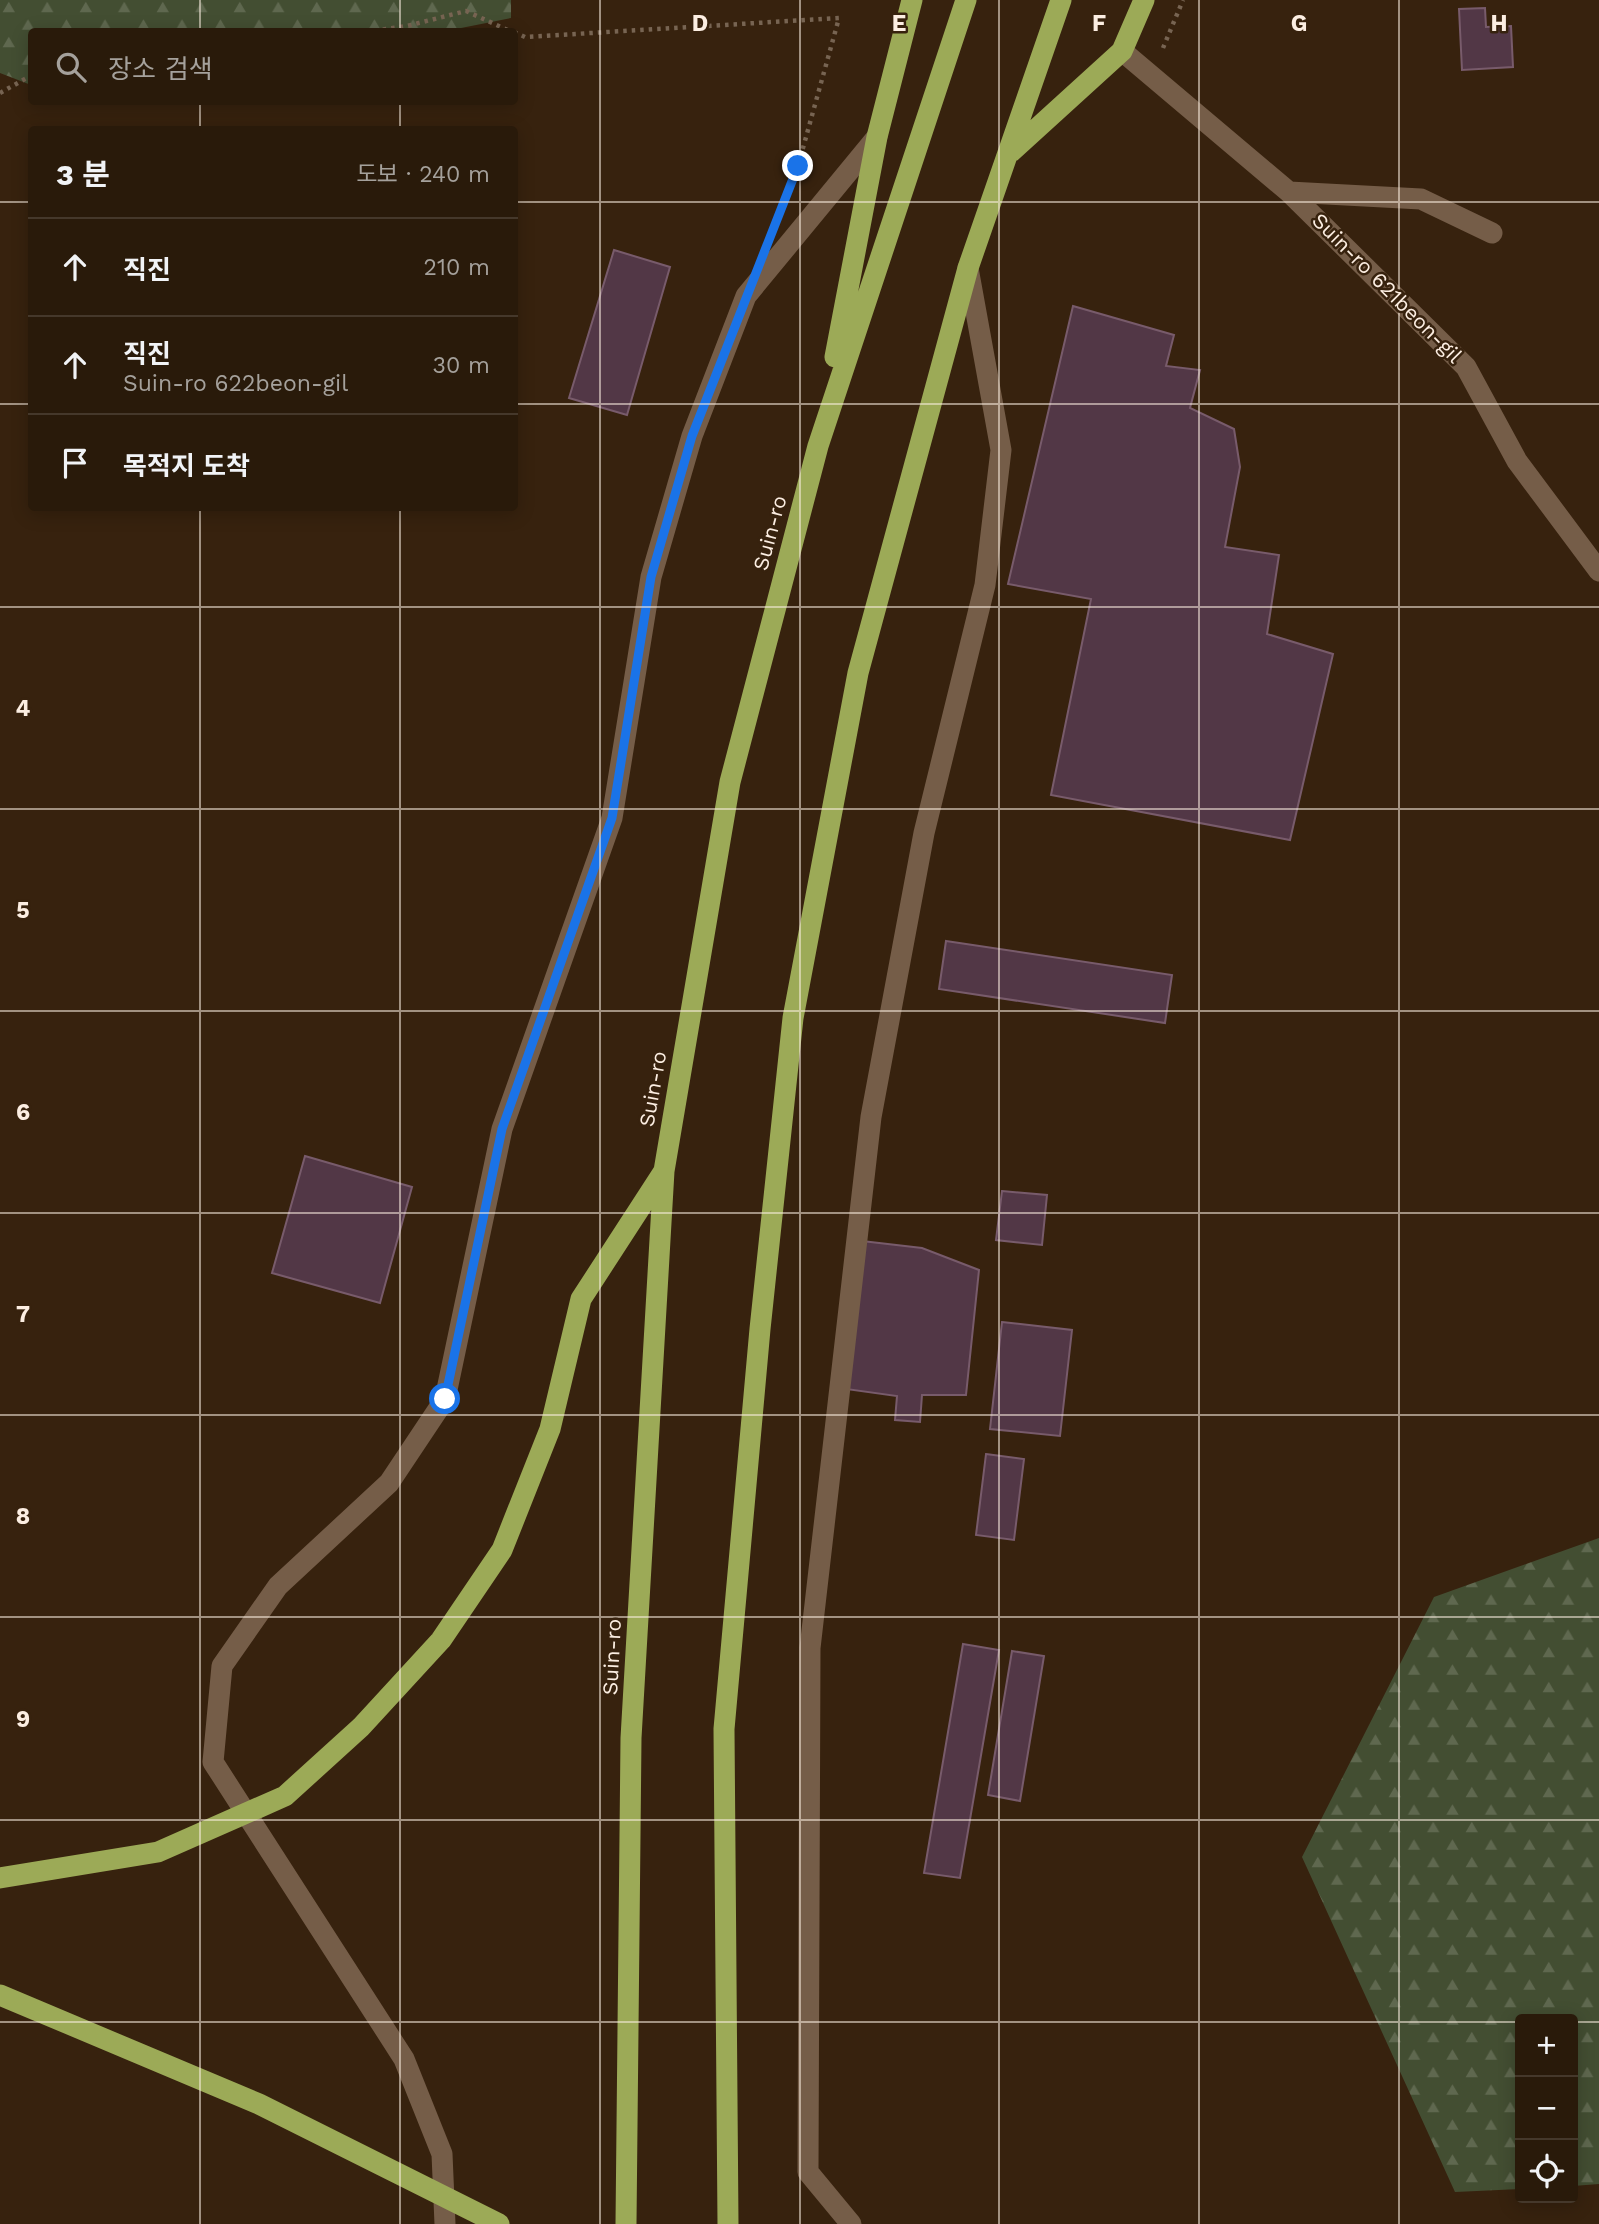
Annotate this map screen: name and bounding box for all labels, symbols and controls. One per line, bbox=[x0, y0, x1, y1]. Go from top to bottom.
text: D bbox=[692, 10, 708, 37]
text: E bbox=[892, 10, 906, 37]
text: F bbox=[1092, 10, 1106, 37]
text: G bbox=[1291, 10, 1307, 37]
text: H bbox=[1490, 10, 1508, 37]
search box bbox=[28, 28, 518, 105]
icon: search bbox=[52, 48, 90, 86]
text: 장소 검색 bbox=[108, 54, 213, 84]
route end bbox=[782, 150, 813, 181]
text: 3 분 bbox=[56, 157, 110, 192]
text: 도보 · 240 m bbox=[356, 161, 490, 188]
street label: Suin-ro 621beon-gil bbox=[1307, 208, 1468, 368]
icon: ahead bbox=[56, 248, 94, 286]
text: 210 m bbox=[424, 254, 490, 281]
text: 직진 bbox=[123, 255, 171, 285]
text: 직진 bbox=[123, 339, 171, 369]
icon: ahead bbox=[56, 346, 94, 384]
text: 30 m bbox=[433, 352, 490, 379]
text: Suin-ro 622beon-gil bbox=[123, 370, 348, 397]
icon: arrive bbox=[56, 444, 94, 482]
text: 목적지 도착 bbox=[123, 451, 250, 481]
street label: Suin-ro bbox=[748, 493, 791, 573]
text: 4 bbox=[16, 695, 31, 722]
text: 5 bbox=[16, 897, 30, 924]
street label: Suin-ro bbox=[634, 1049, 671, 1129]
text: 6 bbox=[16, 1099, 30, 1126]
text: 7 bbox=[16, 1301, 30, 1328]
route start bbox=[429, 1383, 460, 1414]
text: 8 bbox=[16, 1503, 30, 1530]
street label: Suin-ro bbox=[597, 1618, 626, 1696]
text: 9 bbox=[16, 1706, 30, 1733]
map controls bbox=[1515, 2014, 1578, 2203]
button: + bbox=[1515, 2014, 1578, 2077]
button: − bbox=[1515, 2077, 1578, 2140]
button: locate bbox=[1515, 2140, 1578, 2203]

